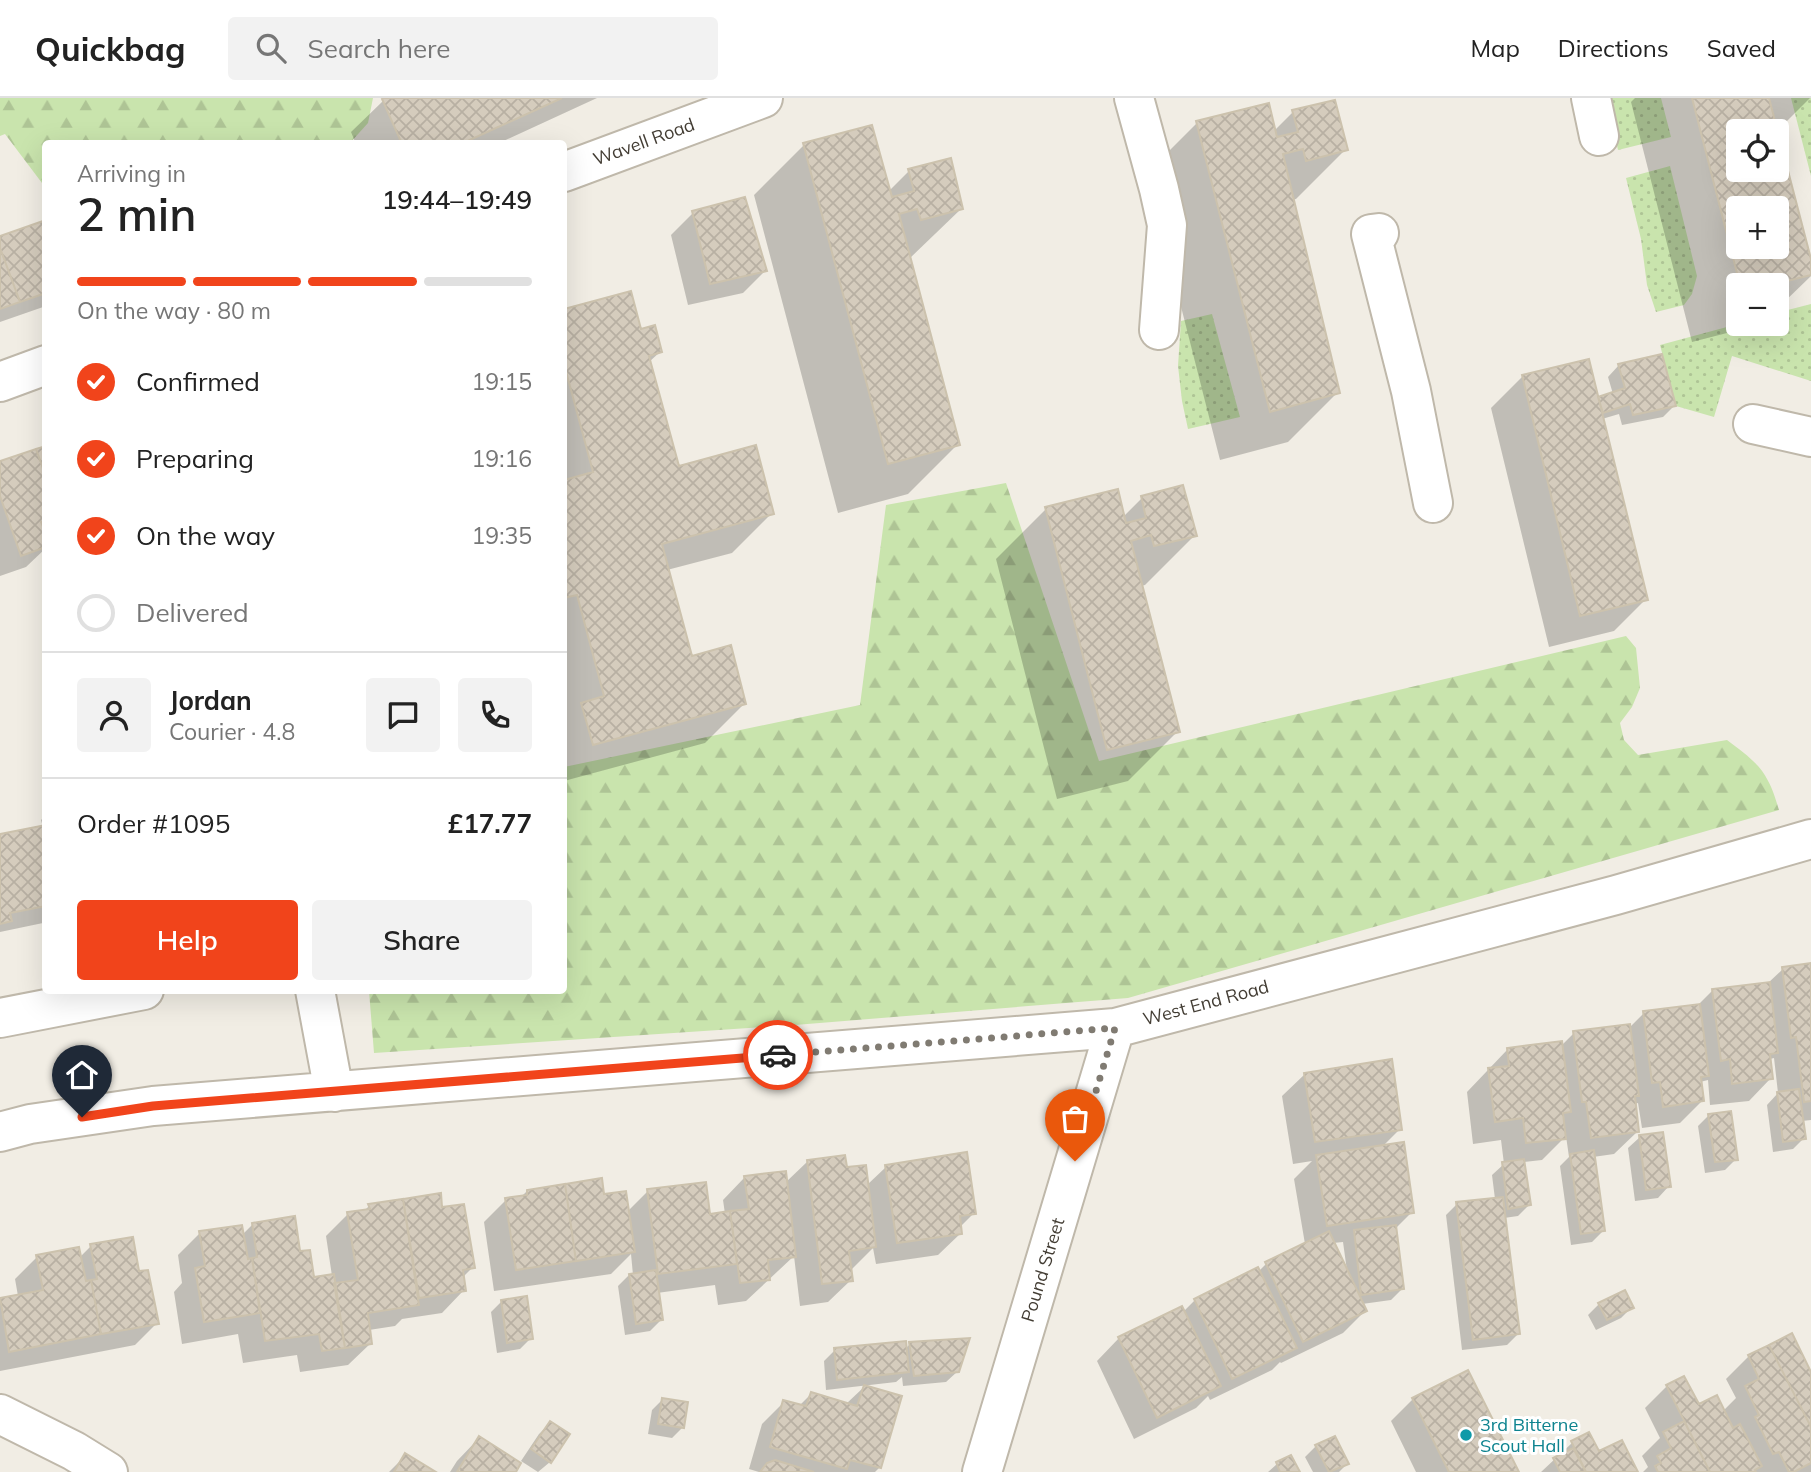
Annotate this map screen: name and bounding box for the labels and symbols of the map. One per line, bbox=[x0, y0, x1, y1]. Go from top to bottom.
street label: Wavell Road bbox=[590, 113, 698, 171]
street label: West End Road bbox=[1140, 975, 1271, 1030]
courier bbox=[743, 1020, 813, 1090]
pin bbox=[52, 1045, 112, 1117]
pin bbox=[1045, 1089, 1105, 1161]
street label: Pound Street bbox=[1016, 1215, 1069, 1325]
place label: 3rd Bitterne Scout Hall bbox=[1480, 1413, 1578, 1457]
marker: 3rd Bitterne Scout Hall bbox=[1458, 1427, 1474, 1443]

